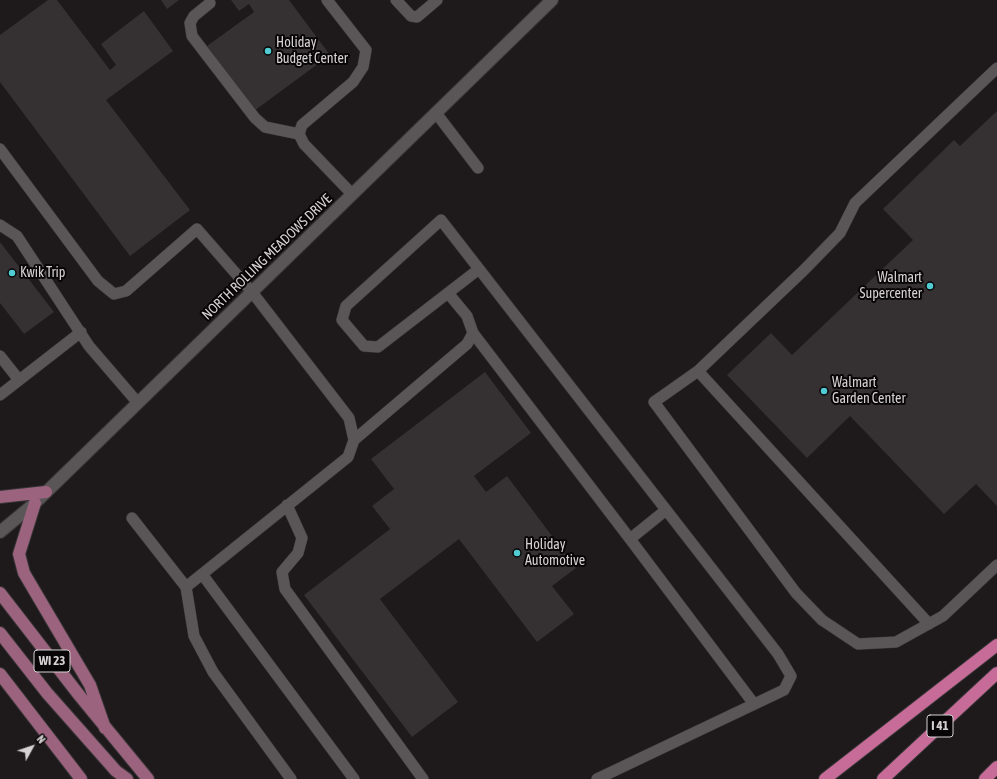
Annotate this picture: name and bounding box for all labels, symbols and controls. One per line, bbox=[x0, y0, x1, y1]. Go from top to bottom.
place label: Holiday Budget Center bbox=[276, 35, 348, 68]
marker: Holiday Budget Center bbox=[263, 46, 273, 56]
street label: NORTH ROLLING MEADOWS DRIVE bbox=[199, 191, 335, 323]
place label: Kwik Trip bbox=[20, 265, 65, 281]
marker: Kwik Trip bbox=[7, 268, 17, 278]
place label: Walmart Supercenter bbox=[860, 270, 922, 302]
marker: Walmart Supercenter bbox=[925, 281, 935, 291]
place label: Walmart Garden Center bbox=[832, 375, 906, 408]
marker: Walmart Garden Center bbox=[819, 386, 829, 396]
place label: Holiday Automotive bbox=[525, 537, 585, 570]
marker: Holiday Automotive bbox=[512, 548, 522, 558]
road number: WI 23 bbox=[34, 650, 70, 672]
road number: I 41 bbox=[927, 715, 953, 737]
north arrow bbox=[12, 727, 52, 767]
text: N bbox=[35, 733, 48, 746]

